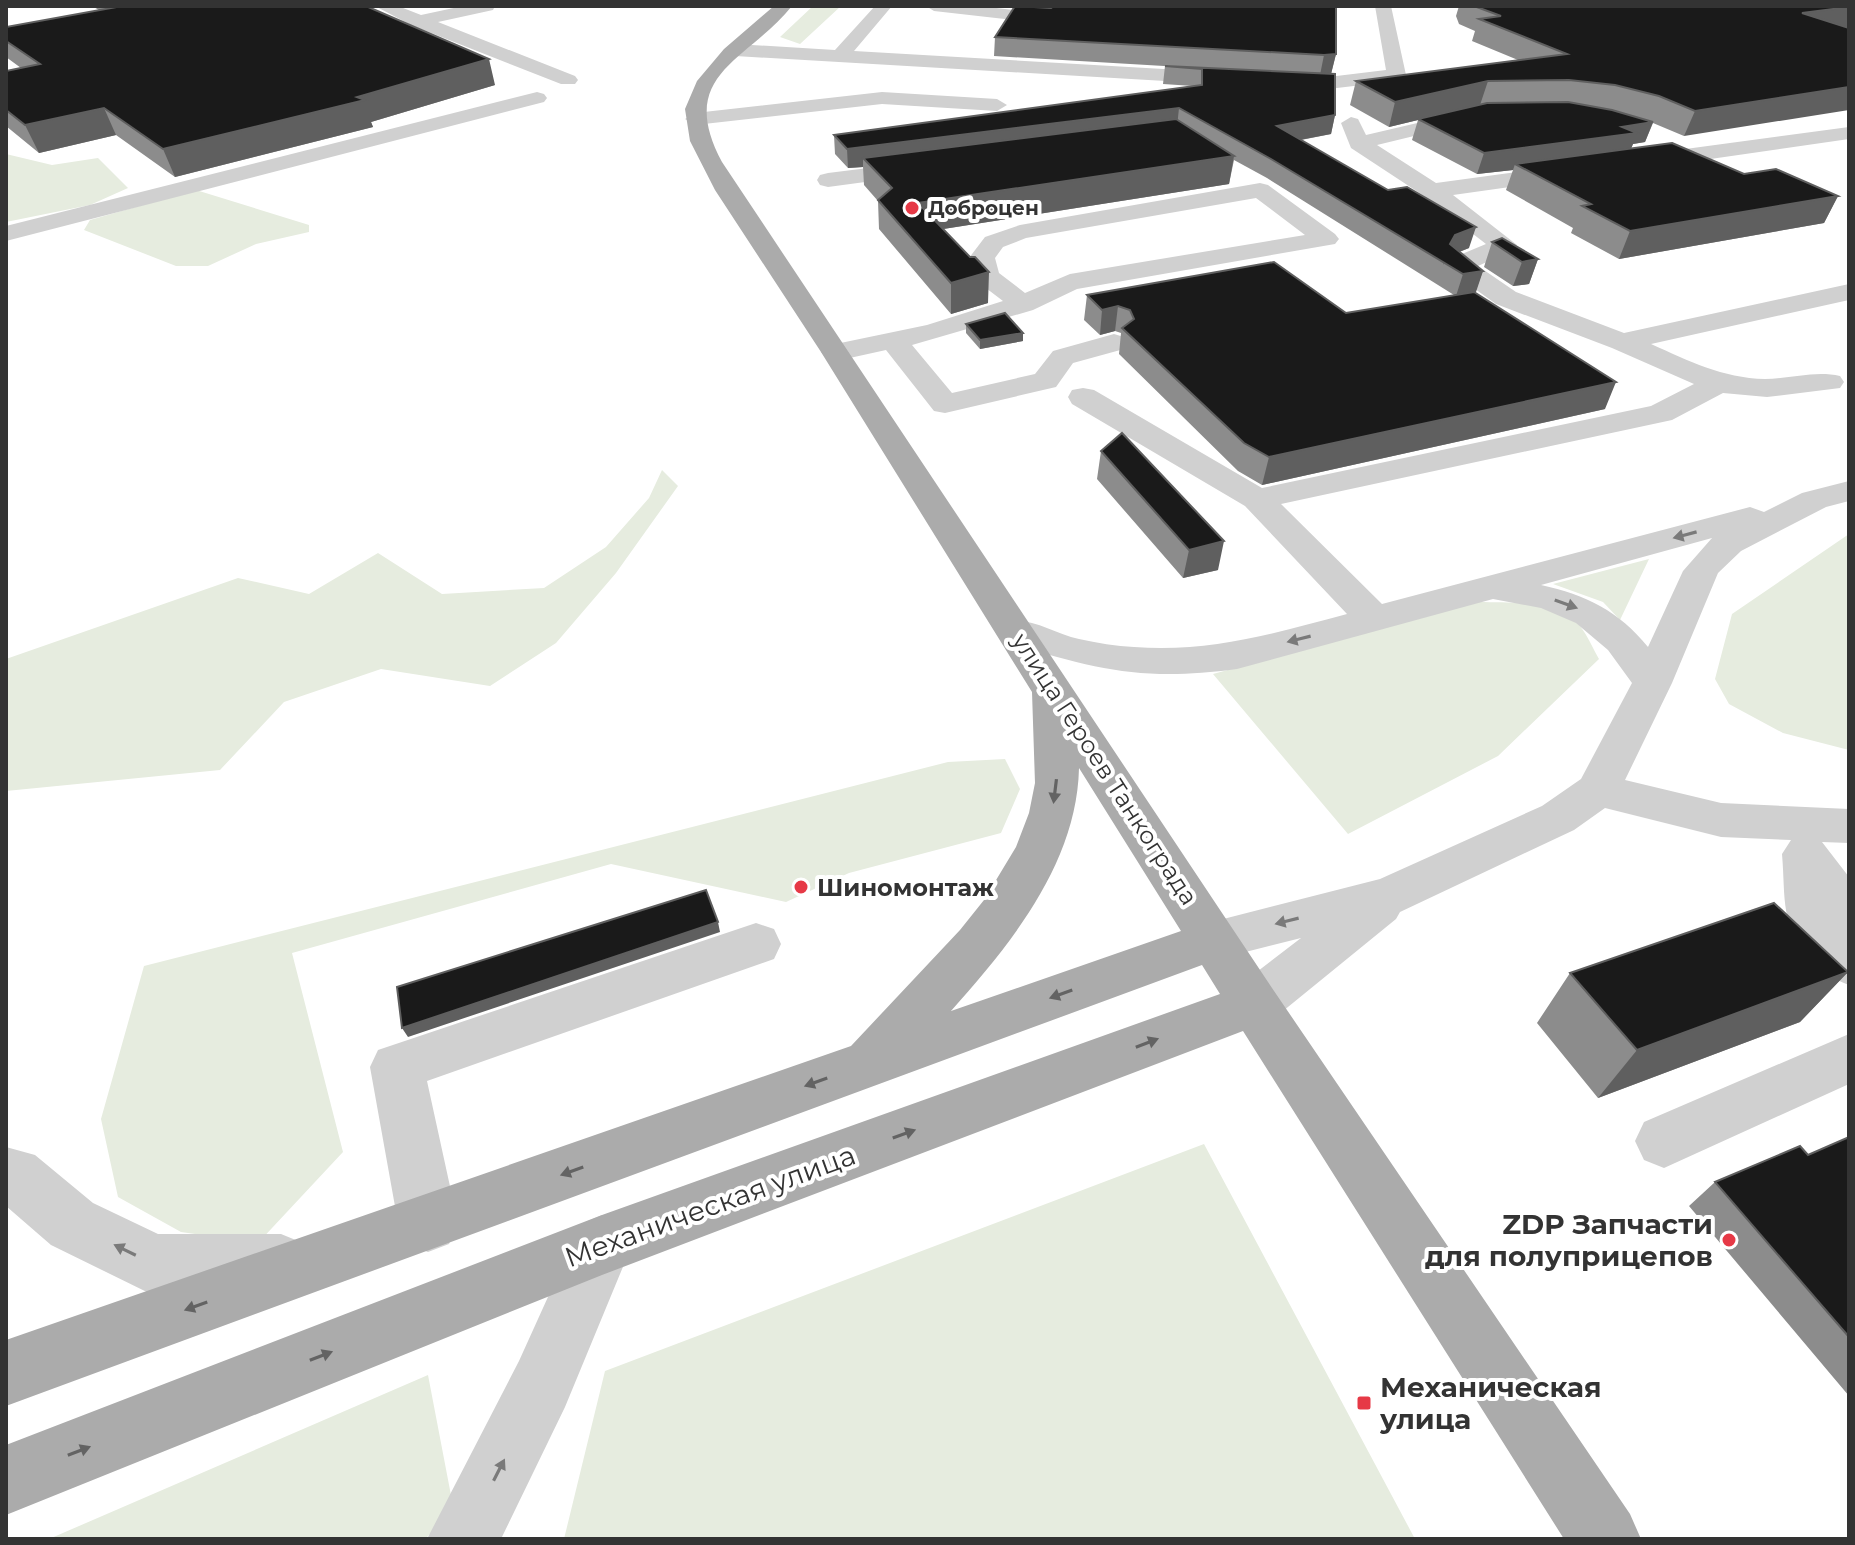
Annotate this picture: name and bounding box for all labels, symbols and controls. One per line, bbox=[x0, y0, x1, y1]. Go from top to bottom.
place label: Доброцен bbox=[928, 196, 1039, 220]
marker: Доброцен bbox=[903, 199, 921, 217]
one-way arrow bbox=[1673, 529, 1698, 541]
one-way arrow bbox=[1554, 599, 1578, 611]
street label: улица Героев Танкограда bbox=[1006, 627, 1204, 910]
one-way arrow bbox=[1287, 634, 1312, 646]
one-way arrow bbox=[1048, 779, 1061, 804]
place label: Шиномонтаж bbox=[817, 873, 994, 902]
marker: Шиномонтаж bbox=[792, 878, 810, 896]
one-way arrow bbox=[1275, 916, 1300, 928]
one-way arrow bbox=[1049, 989, 1073, 1001]
one-way arrow bbox=[1136, 1036, 1160, 1049]
one-way arrow bbox=[804, 1076, 828, 1089]
one-way arrow bbox=[892, 1127, 916, 1140]
street label: Механическая улица bbox=[560, 1138, 860, 1274]
one-way arrow bbox=[560, 1165, 584, 1177]
place label: ZDP Запчасти для полуприцепов bbox=[1425, 1207, 1713, 1273]
marker: ZDP Запчасти для полуприцепов bbox=[1720, 1231, 1738, 1249]
one-way arrow bbox=[113, 1243, 137, 1257]
one-way arrow bbox=[183, 1300, 207, 1313]
one-way arrow bbox=[309, 1349, 333, 1362]
place label: Механическая улица bbox=[1379, 1370, 1602, 1436]
marker: Механическая улица bbox=[1355, 1394, 1373, 1412]
one-way arrow bbox=[67, 1444, 91, 1457]
one-way arrow bbox=[492, 1459, 506, 1481]

